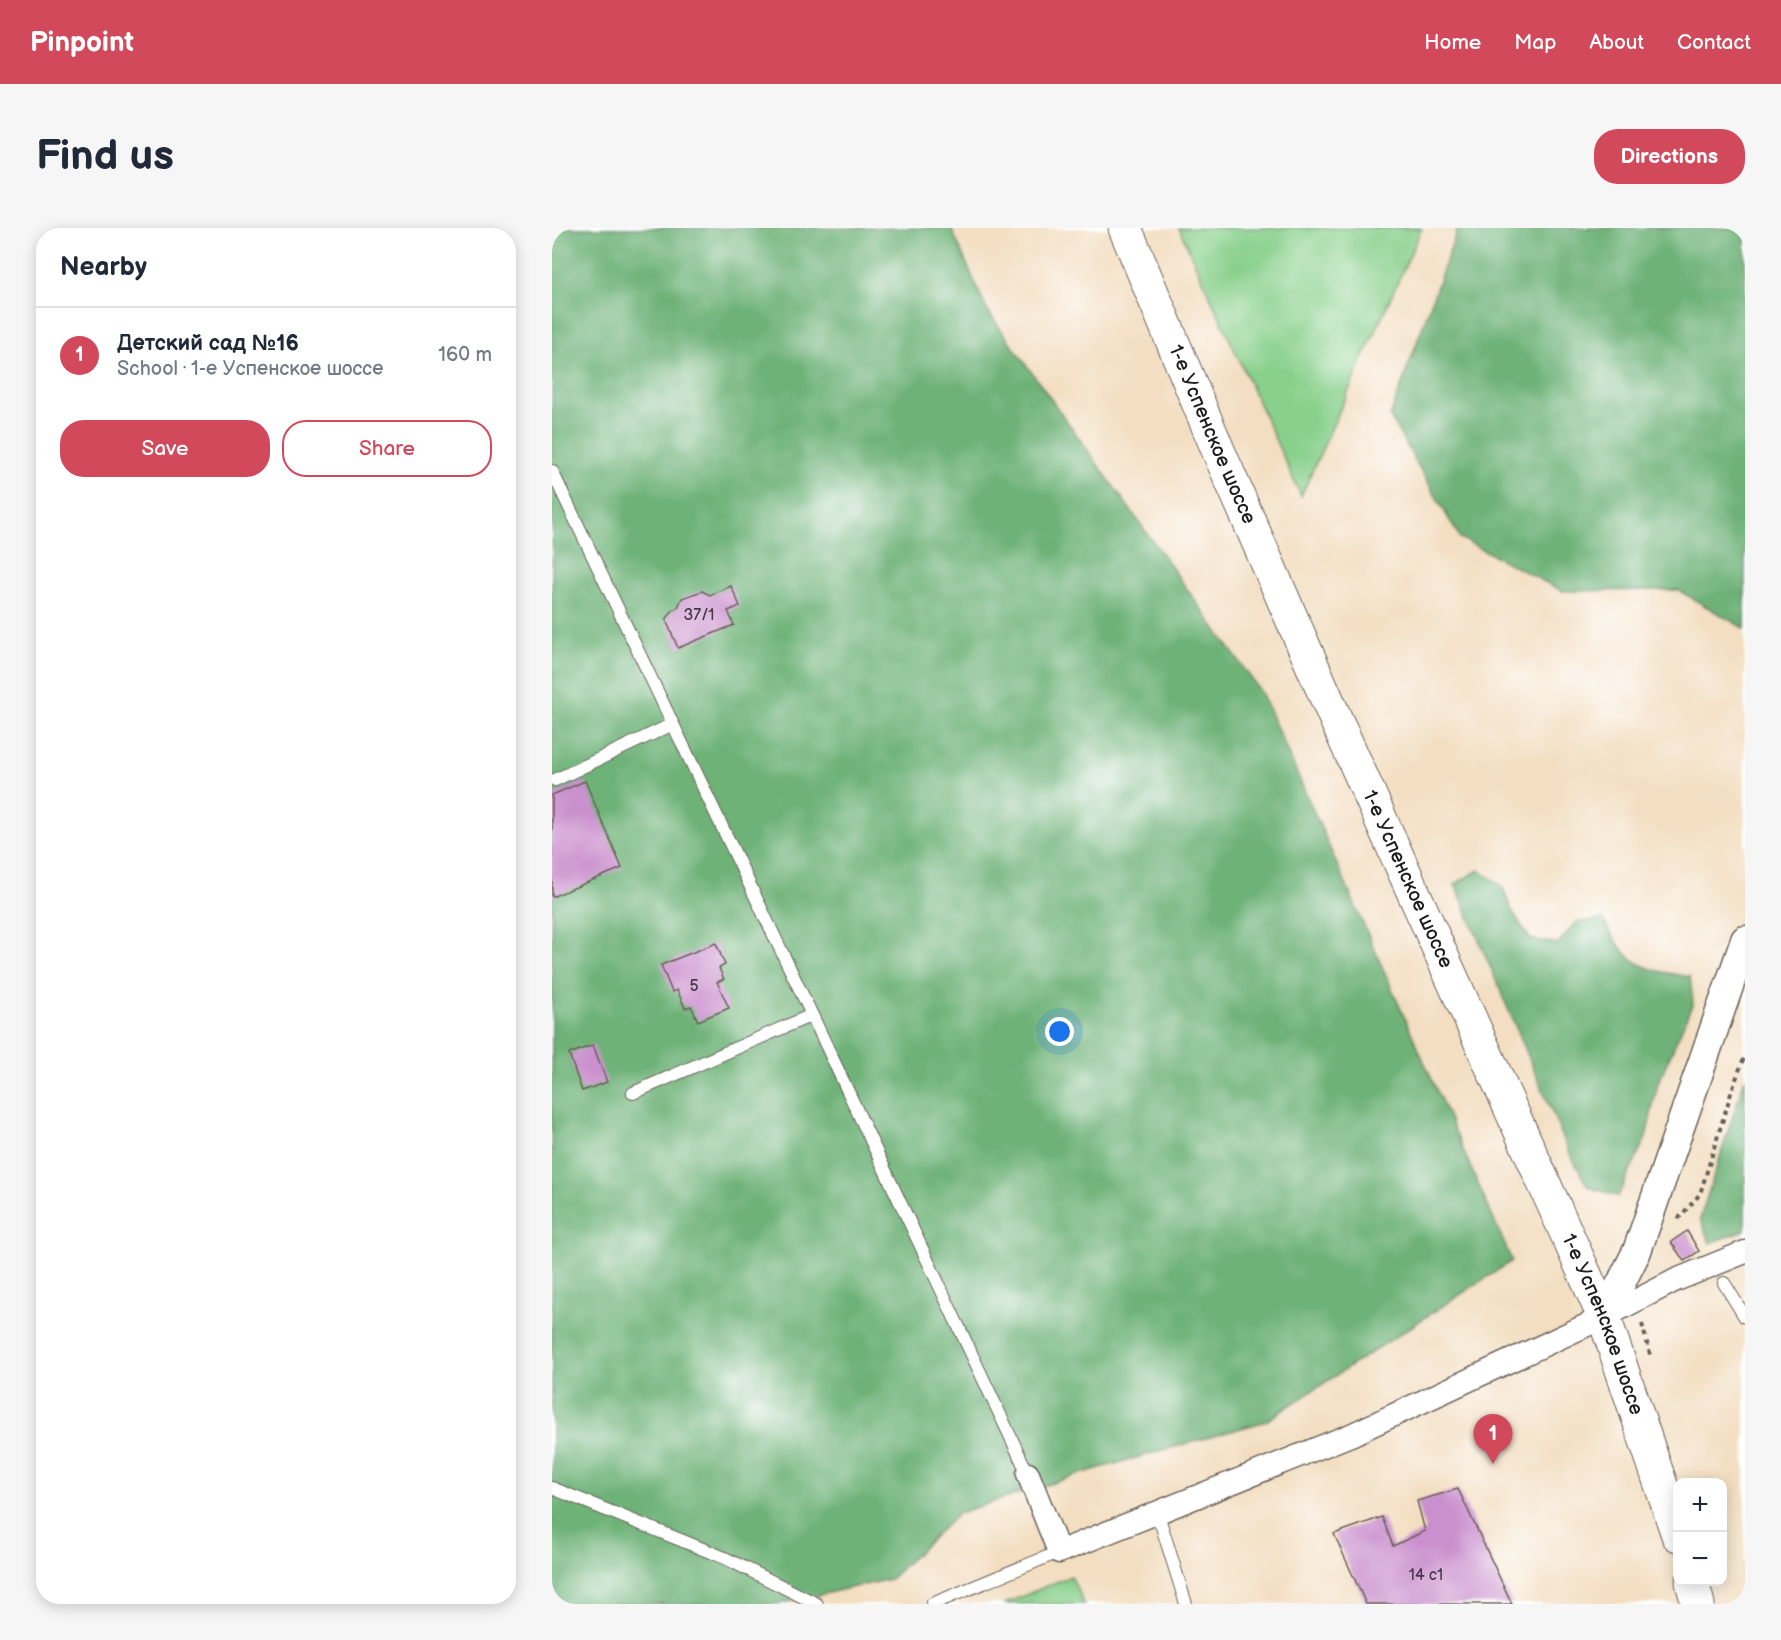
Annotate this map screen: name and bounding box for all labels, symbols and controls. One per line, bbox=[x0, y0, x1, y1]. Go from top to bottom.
text: Pinpoint bbox=[30, 26, 134, 59]
text: Home bbox=[1424, 30, 1481, 55]
text: Map bbox=[1514, 30, 1556, 55]
text: About bbox=[1589, 30, 1644, 55]
text: Contact bbox=[1677, 30, 1751, 55]
button: Directions bbox=[1594, 129, 1745, 184]
text: Find us bbox=[36, 131, 174, 182]
text: Nearby bbox=[60, 252, 147, 283]
text: Детский сад №16 bbox=[117, 330, 299, 357]
street label: 1-е Успенское шоссе bbox=[1163, 341, 1261, 528]
text: 1 bbox=[75, 343, 84, 367]
text: 160 m bbox=[438, 343, 492, 367]
text: School · 1-е Успенское шоссе bbox=[117, 357, 383, 381]
button: Save bbox=[60, 420, 270, 477]
button: Share bbox=[282, 420, 492, 477]
house number: 37/1 bbox=[683, 606, 715, 625]
street label: 1-е Успенское шоссе bbox=[1357, 787, 1458, 972]
house number: 5 bbox=[689, 977, 699, 996]
your location bbox=[1045, 1017, 1074, 1046]
street label: 1-е Успенское шоссе bbox=[1556, 1230, 1648, 1418]
pin: 1 bbox=[1474, 1414, 1512, 1464]
map controls bbox=[1673, 1478, 1727, 1586]
button: + bbox=[1673, 1478, 1727, 1532]
button: − bbox=[1673, 1532, 1727, 1586]
house number: 14 с1 bbox=[1409, 1566, 1443, 1585]

